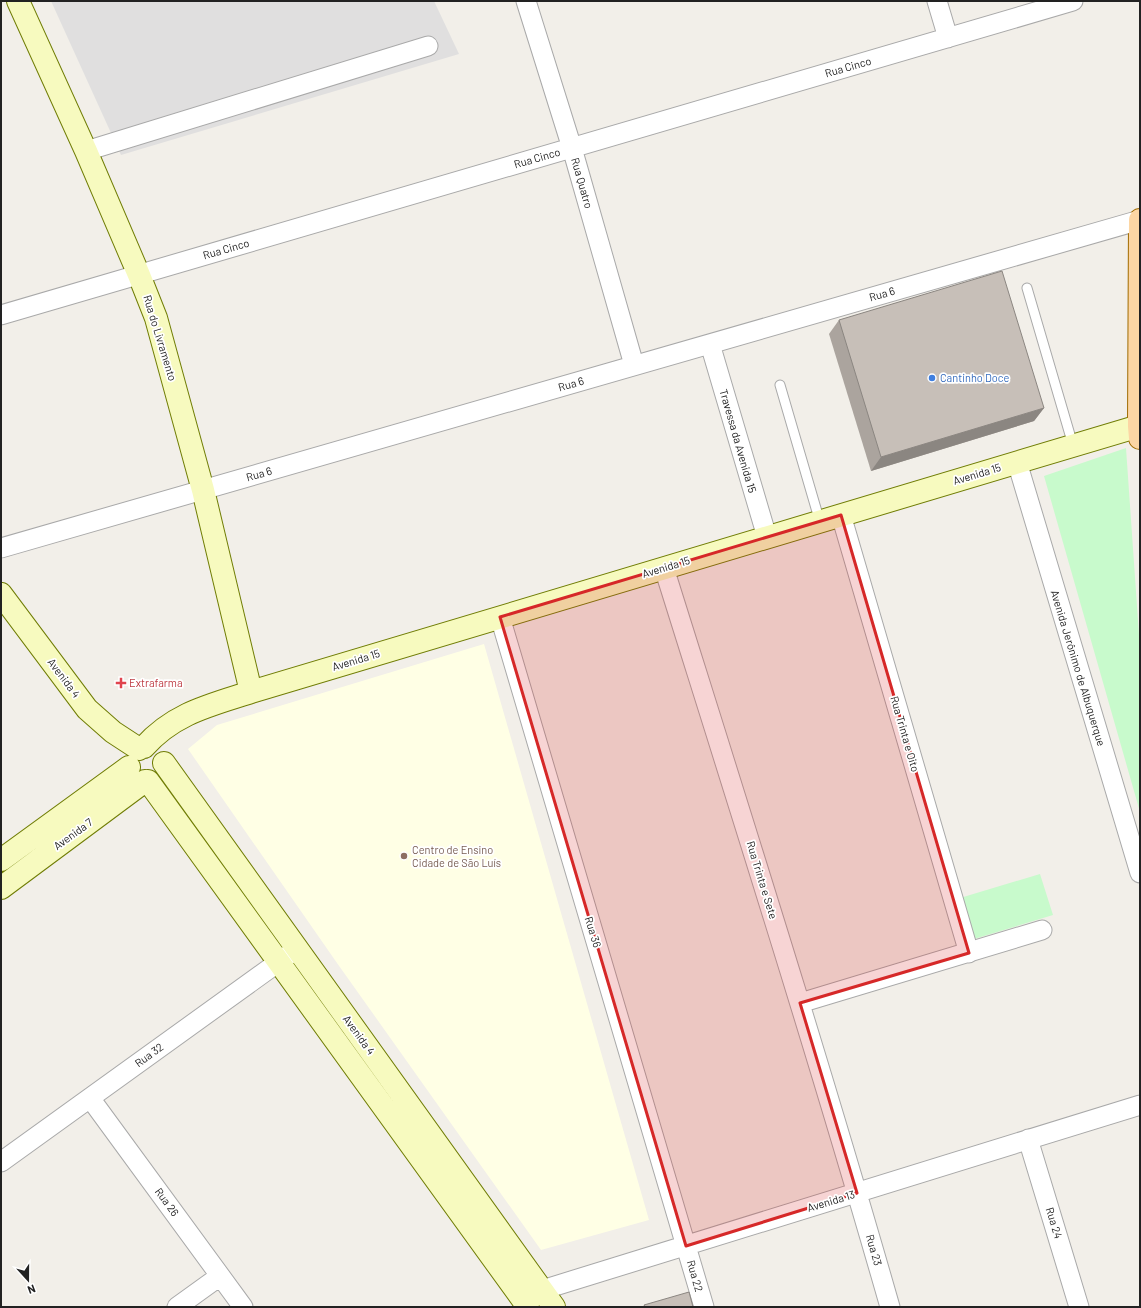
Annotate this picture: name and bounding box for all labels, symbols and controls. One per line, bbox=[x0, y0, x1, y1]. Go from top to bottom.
street label: Rua Cinco bbox=[823, 54, 872, 79]
street label: Rua Cinco bbox=[512, 145, 561, 170]
street label: Rua Quatro bbox=[569, 156, 596, 210]
street label: Rua Cinco bbox=[201, 236, 250, 261]
street label: Rua 6 bbox=[868, 284, 897, 303]
street label: Rua do Livramento bbox=[141, 293, 180, 382]
place label: Cantinho Doce bbox=[940, 371, 1009, 384]
marker: Cantinho Doce bbox=[927, 373, 937, 383]
street label: Rua 6 bbox=[557, 374, 586, 393]
street label: Travessa da Avenida 15 bbox=[717, 387, 760, 495]
street label: Avenida 15 bbox=[951, 460, 1003, 487]
street label: Rua 6 bbox=[245, 464, 274, 483]
street label: Avenida 15 bbox=[640, 553, 692, 580]
street label: Avenida Jerônimo de Albuquerque bbox=[1048, 588, 1108, 748]
street label: Avenida 15 bbox=[330, 646, 382, 673]
street label: Avenida 4 bbox=[45, 655, 83, 700]
place label: Extrafarma bbox=[129, 676, 183, 689]
marker: Extrafarma bbox=[116, 678, 126, 688]
street label: Rua Trinta e Oito bbox=[888, 694, 923, 773]
street label: Avenida 7 bbox=[51, 815, 95, 852]
street label: Rua Trinta e Sete bbox=[744, 839, 781, 920]
place label: Centro de Ensino Cidade de São Luís bbox=[412, 843, 501, 869]
marker: Centro de Ensino Cidade de São Luís bbox=[399, 851, 409, 861]
street label: Rua 36 bbox=[583, 915, 604, 949]
street label: Avenida 4 bbox=[341, 1012, 378, 1057]
street label: Rua 32 bbox=[132, 1040, 166, 1069]
street label: Rua 26 bbox=[153, 1185, 182, 1219]
street label: Avenida 13 bbox=[805, 1187, 856, 1214]
street label: Rua 24 bbox=[1044, 1205, 1065, 1240]
street label: Rua 23 bbox=[864, 1233, 885, 1267]
street label: Rua 22 bbox=[685, 1259, 706, 1293]
north arrow bbox=[8, 1260, 48, 1300]
text: N bbox=[26, 1282, 38, 1297]

